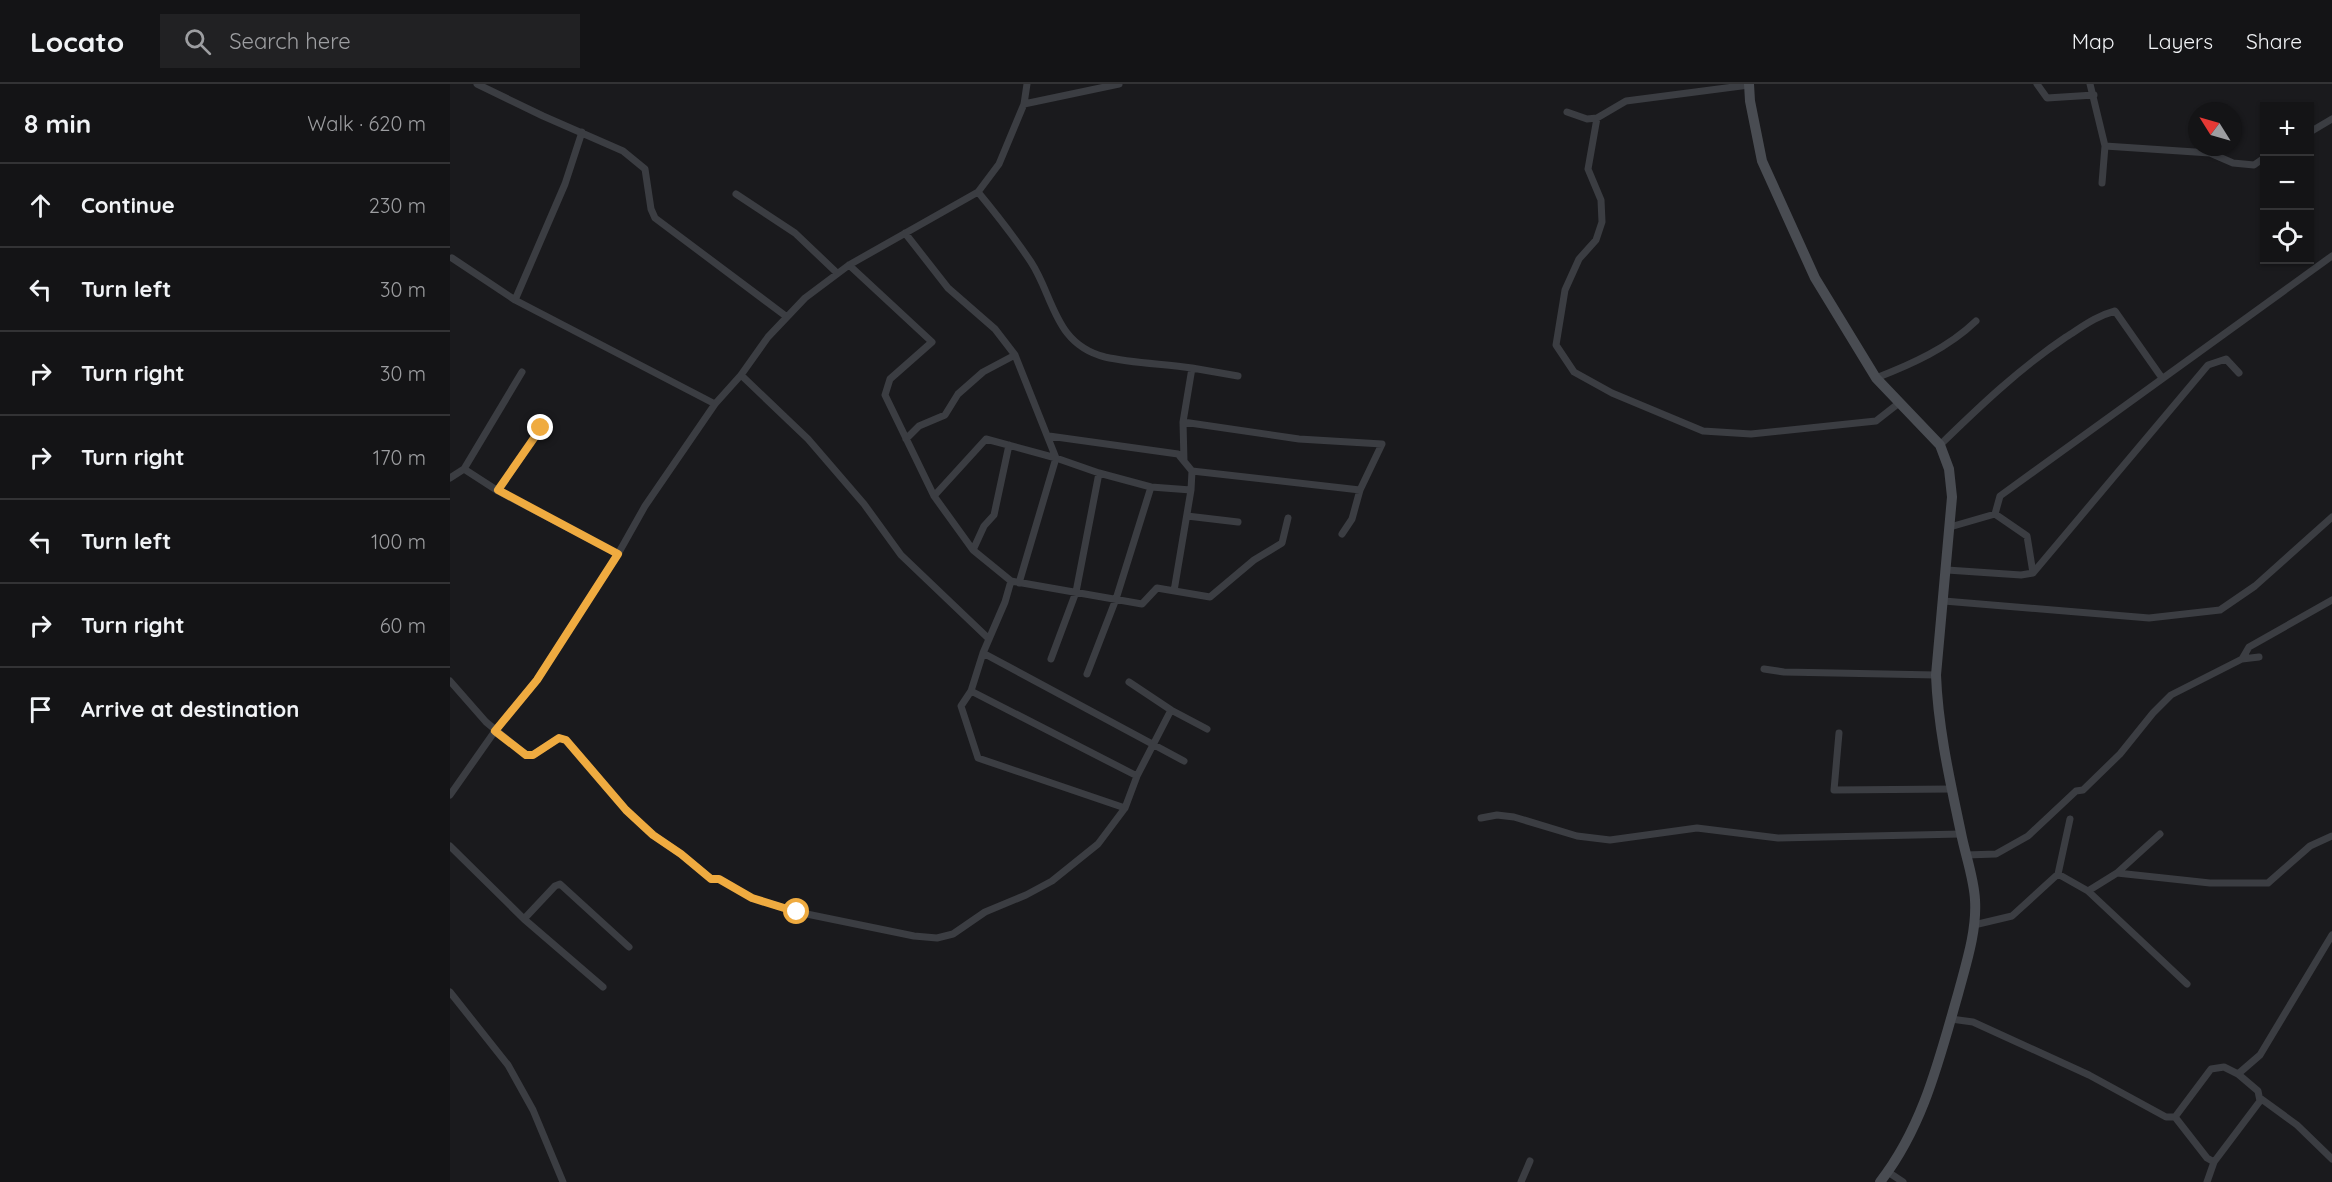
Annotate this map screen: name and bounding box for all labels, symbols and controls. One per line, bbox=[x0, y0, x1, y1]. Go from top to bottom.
search box bbox=[160, 14, 580, 68]
text: Locato bbox=[30, 24, 124, 59]
icon: search bbox=[181, 25, 214, 58]
text: Search here bbox=[229, 27, 351, 55]
text: Map bbox=[2072, 28, 2115, 54]
text: Layers bbox=[2148, 28, 2213, 54]
text: Share bbox=[2246, 28, 2302, 54]
north arrow bbox=[2188, 102, 2242, 156]
map controls bbox=[2260, 102, 2314, 264]
button: + bbox=[2260, 102, 2314, 156]
text: 8 min bbox=[24, 107, 91, 140]
text: Walk · 620 m bbox=[307, 111, 426, 136]
button: − bbox=[2260, 156, 2314, 210]
icon: ahead bbox=[24, 189, 57, 222]
text: Continue bbox=[81, 191, 175, 219]
text: 230 m bbox=[369, 193, 426, 218]
button: locate bbox=[2260, 210, 2314, 264]
icon: left bbox=[24, 273, 57, 306]
text: Turn left bbox=[81, 275, 171, 303]
text: 30 m bbox=[380, 277, 426, 302]
icon: right bbox=[24, 357, 57, 390]
text: Turn right bbox=[81, 359, 185, 387]
text: 30 m bbox=[380, 361, 426, 386]
route end bbox=[527, 414, 553, 440]
icon: right bbox=[24, 441, 57, 474]
text: Turn right bbox=[81, 443, 185, 471]
text: 170 m bbox=[373, 445, 426, 470]
icon: left bbox=[24, 525, 57, 558]
text: Turn left bbox=[81, 527, 171, 555]
text: 100 m bbox=[371, 529, 426, 554]
icon: right bbox=[24, 609, 57, 642]
text: Turn right bbox=[81, 611, 185, 639]
text: 60 m bbox=[380, 613, 426, 638]
icon: arrive bbox=[24, 693, 57, 726]
text: Arrive at destination bbox=[81, 695, 299, 723]
route start bbox=[783, 898, 809, 924]

